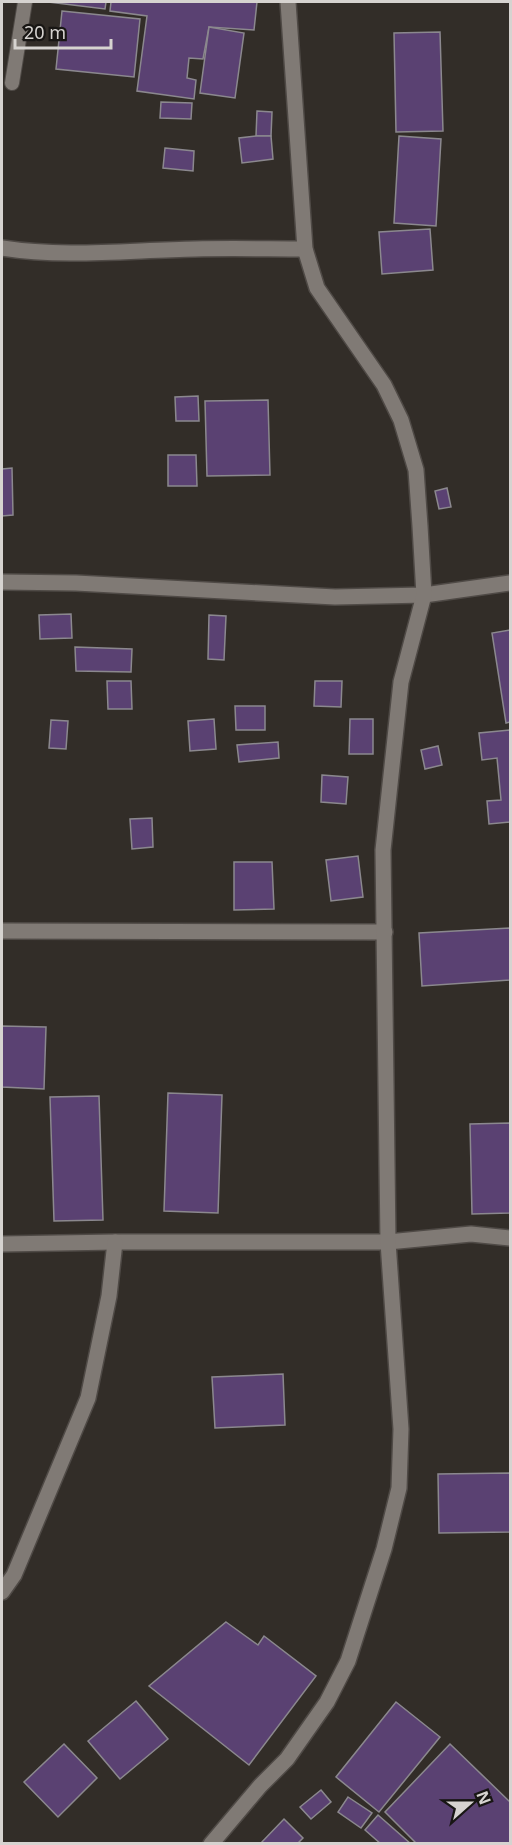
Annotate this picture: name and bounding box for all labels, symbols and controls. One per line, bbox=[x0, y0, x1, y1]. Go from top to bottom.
scale bar bbox=[15, 12, 111, 50]
text: 20 m bbox=[24, 20, 66, 44]
north arrow bbox=[440, 1773, 500, 1833]
text: N bbox=[471, 1788, 497, 1808]

